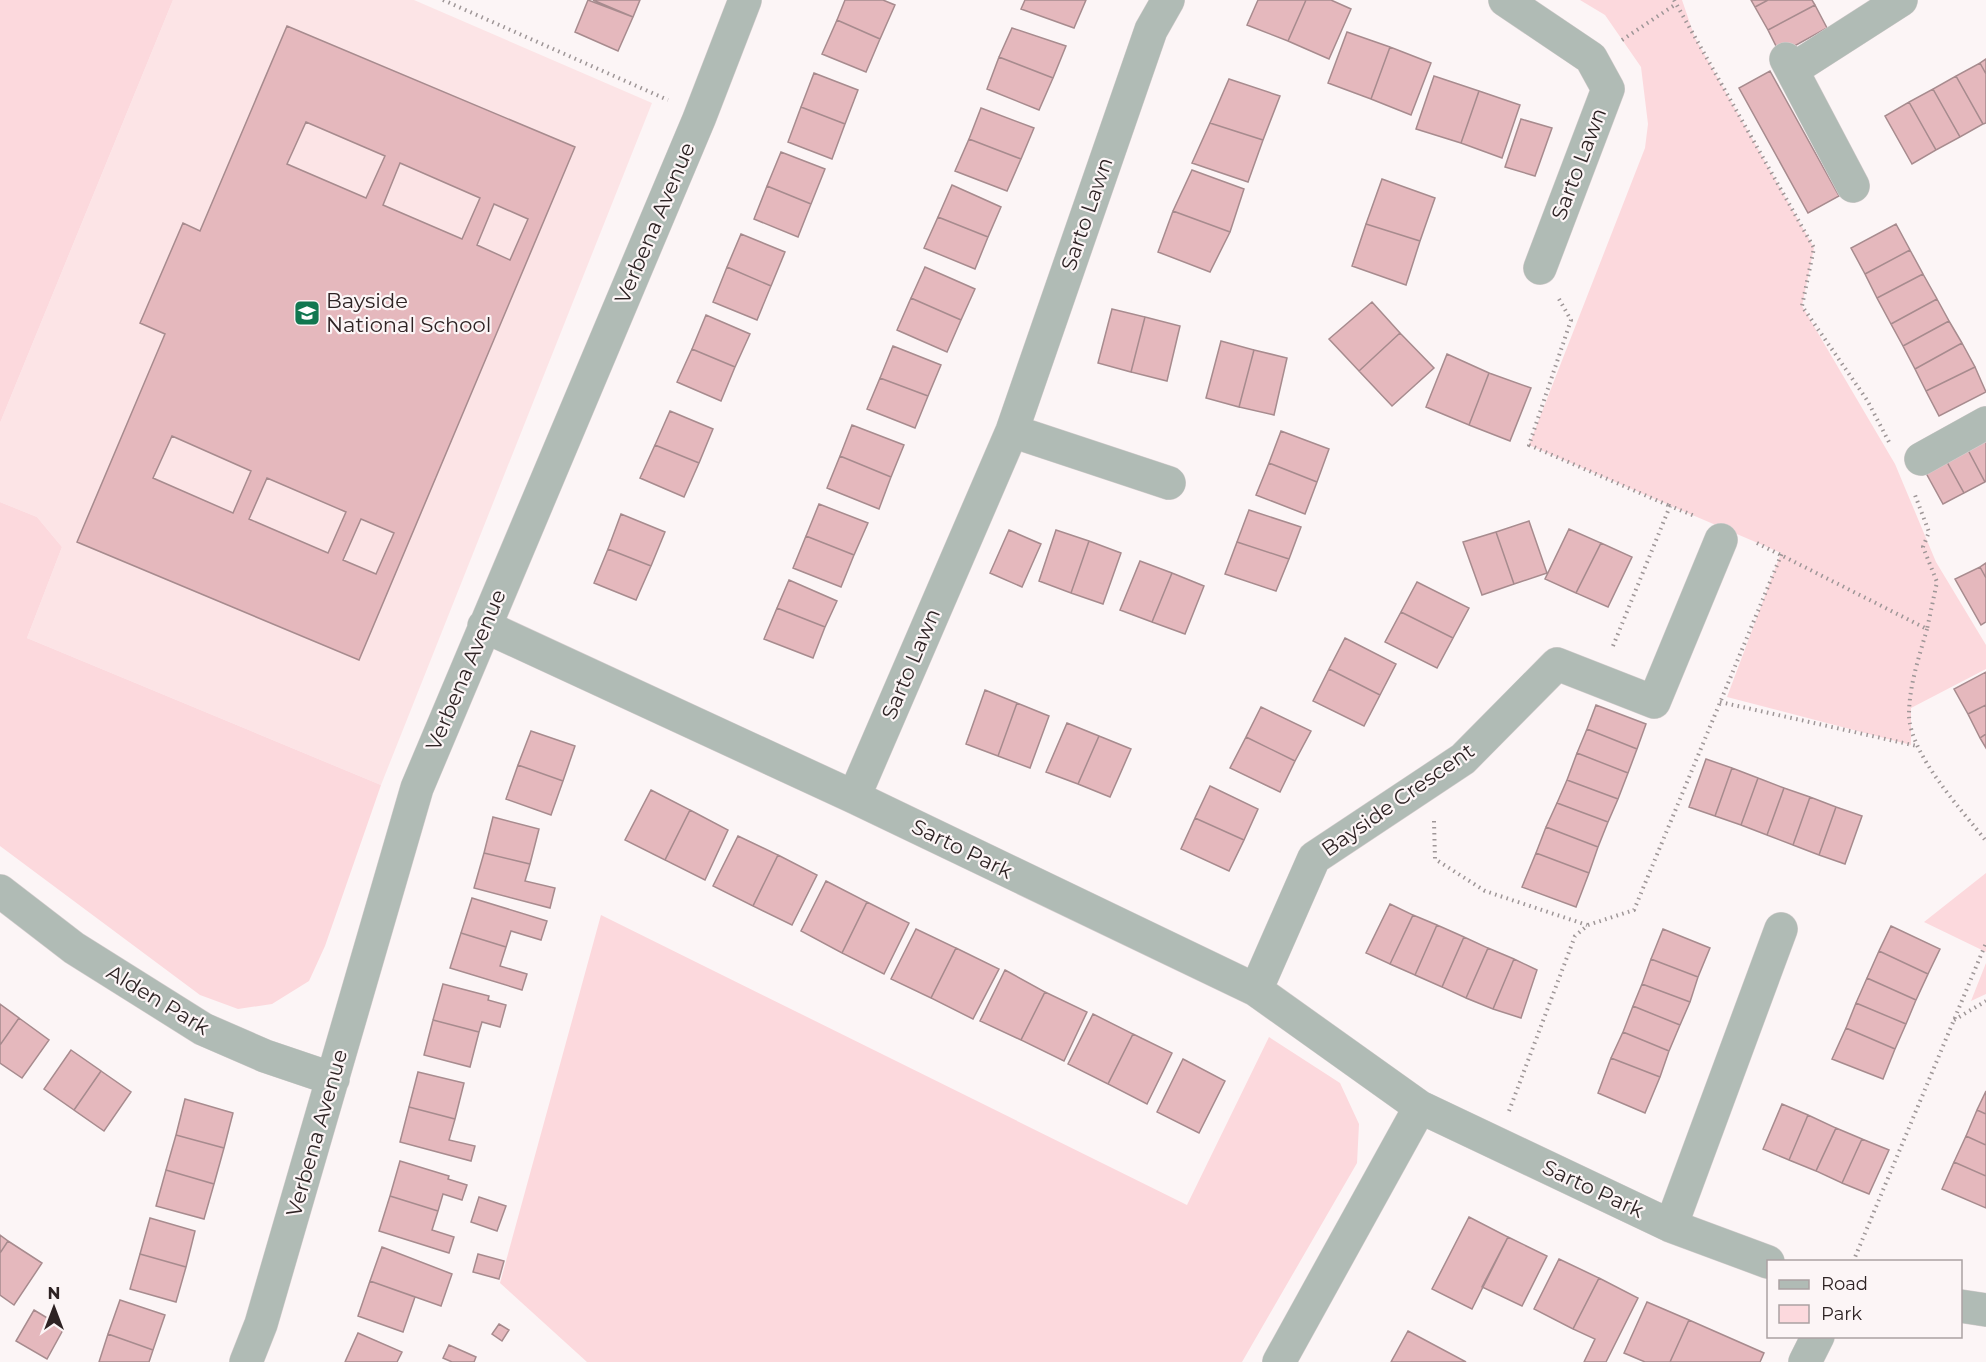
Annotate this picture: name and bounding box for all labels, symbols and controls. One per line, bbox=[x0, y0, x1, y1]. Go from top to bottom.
street label: Sarto Lawn bbox=[1546, 104, 1611, 223]
street label: Verbena Avenue bbox=[609, 138, 700, 307]
street label: Sarto Lawn bbox=[1055, 154, 1118, 274]
place label: Bayside National School bbox=[326, 288, 491, 337]
school or university icon: Bayside National School bbox=[292, 298, 322, 328]
street label: Verbena Avenue bbox=[420, 585, 511, 754]
street label: Sarto Lawn bbox=[876, 605, 945, 723]
street label: Bayside Crescent bbox=[1317, 738, 1479, 862]
street label: Sarto Park bbox=[908, 813, 1017, 884]
street label: Alden Park bbox=[102, 959, 214, 1040]
street label: Verbena Avenue bbox=[281, 1046, 352, 1219]
street label: Sarto Park bbox=[1539, 1154, 1648, 1223]
legend bbox=[1767, 1260, 1962, 1338]
text: Road bbox=[1821, 1273, 1868, 1295]
north arrow bbox=[24, 1278, 84, 1338]
text: N bbox=[48, 1284, 60, 1303]
text: Park bbox=[1821, 1303, 1862, 1325]

